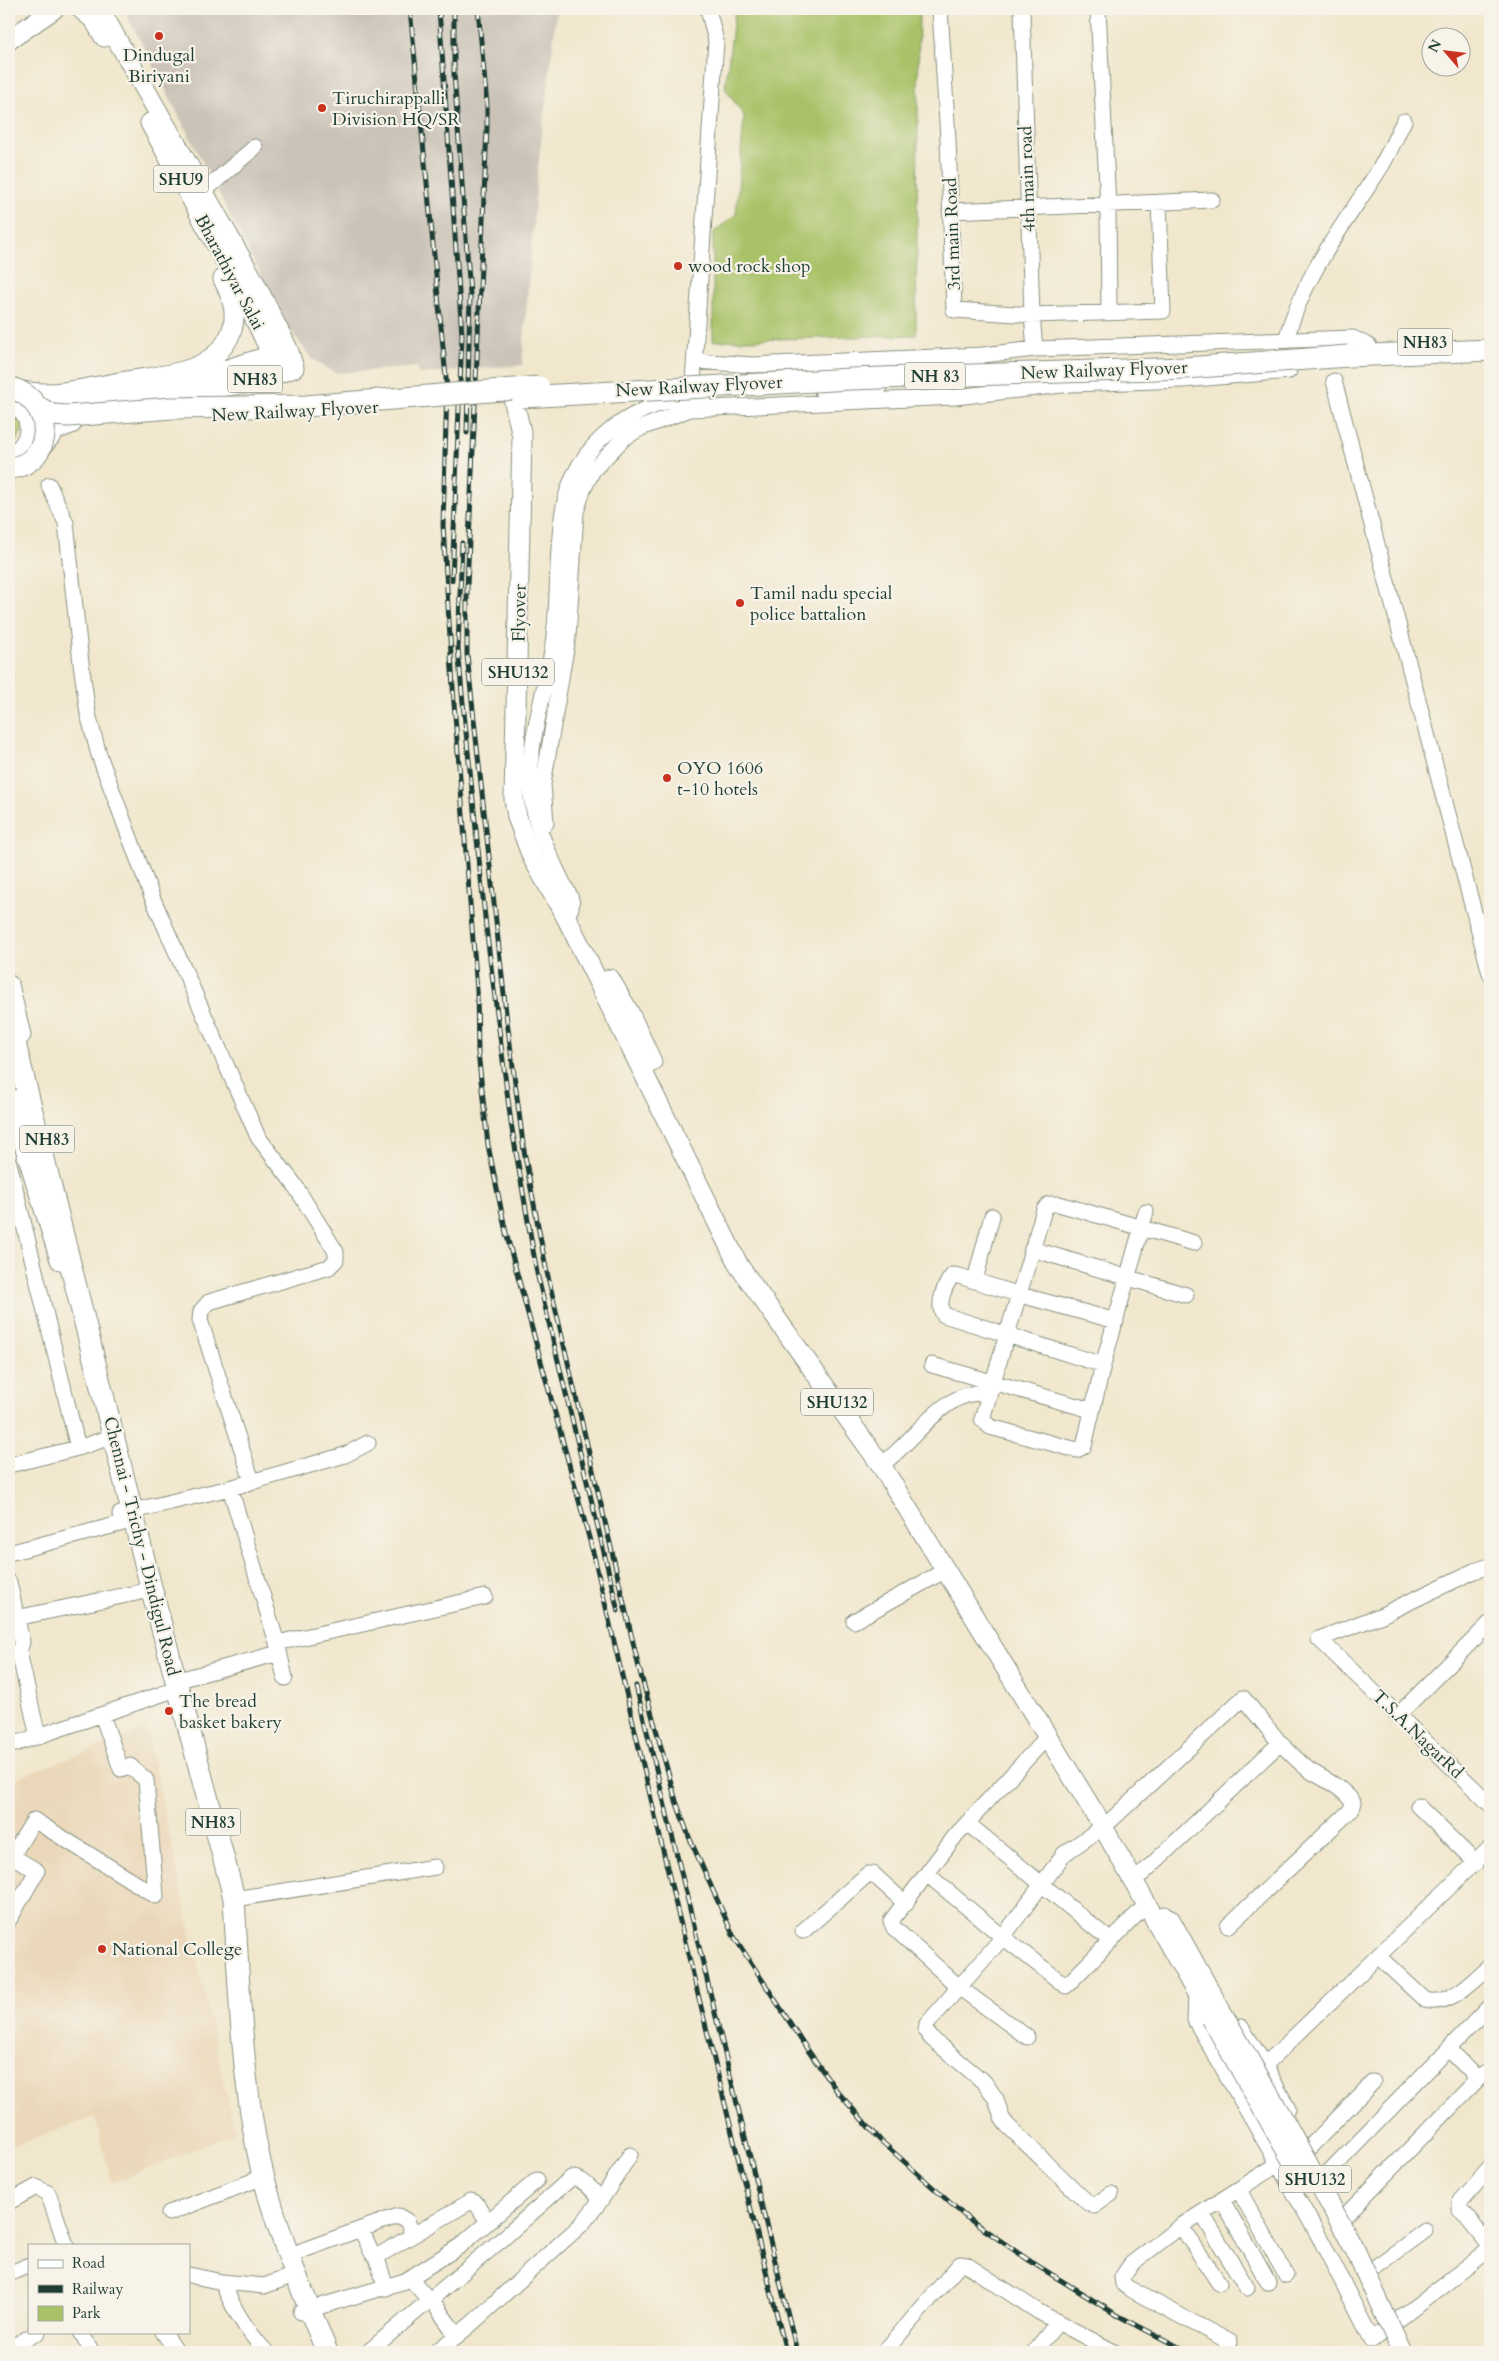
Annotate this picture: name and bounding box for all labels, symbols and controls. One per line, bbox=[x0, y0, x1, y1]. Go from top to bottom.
north arrow bbox=[1422, 28, 1472, 78]
marker: Dindugal Biriyani bbox=[153, 30, 165, 42]
text: N bbox=[1424, 36, 1446, 56]
place label: Dindugal Biriyani bbox=[123, 43, 195, 89]
place label: Tiruchirappalli Division HQ/SR bbox=[332, 86, 460, 132]
marker: Tiruchirappalli Division HQ/SR bbox=[316, 102, 328, 114]
street label: 4th main road bbox=[1013, 125, 1042, 233]
road number: SHU9 bbox=[154, 165, 208, 192]
street label: 3rd main Road bbox=[938, 177, 967, 291]
street label: Bharathiyar Salai bbox=[189, 210, 271, 335]
place label: wood rock shop bbox=[688, 254, 810, 279]
marker: wood rock shop bbox=[672, 260, 684, 272]
road number: NH83 bbox=[1398, 328, 1452, 356]
street label: New Railway Flyover bbox=[1020, 355, 1188, 386]
road number: NH 83 bbox=[905, 362, 965, 390]
road number: NH83 bbox=[228, 366, 282, 392]
street label: New Railway Flyover bbox=[615, 370, 784, 403]
street label: New Railway Flyover bbox=[211, 395, 380, 428]
place label: Tamil nadu special police battalion bbox=[750, 581, 893, 627]
street label: Flyover bbox=[506, 583, 533, 642]
marker: Tamil nadu special police battalion bbox=[734, 597, 746, 609]
road number: SHU132 bbox=[482, 659, 554, 686]
place label: OYO 1606 t-10 hotels bbox=[677, 756, 763, 802]
marker: OYO 1606 t-10 hotels bbox=[661, 772, 673, 784]
road number: NH83 bbox=[20, 1126, 74, 1152]
road number: SHU132 bbox=[801, 1388, 873, 1415]
street label: Chennai - Trichy - Dindigul Road bbox=[97, 1414, 186, 1679]
street label: T.S.A.NagarRd bbox=[1366, 1684, 1469, 1785]
place label: The bread basket bakery bbox=[179, 1689, 283, 1735]
marker: The bread basket bakery bbox=[163, 1705, 175, 1717]
road number: NH83 bbox=[186, 1808, 240, 1835]
place label: National College bbox=[112, 1937, 242, 1962]
marker: National College bbox=[96, 1943, 108, 1955]
road number: SHU132 bbox=[1279, 2166, 1351, 2192]
legend bbox=[28, 2244, 190, 2334]
text: Road bbox=[72, 2253, 105, 2273]
text: Railway bbox=[72, 2279, 123, 2299]
text: Park bbox=[72, 2303, 101, 2323]

